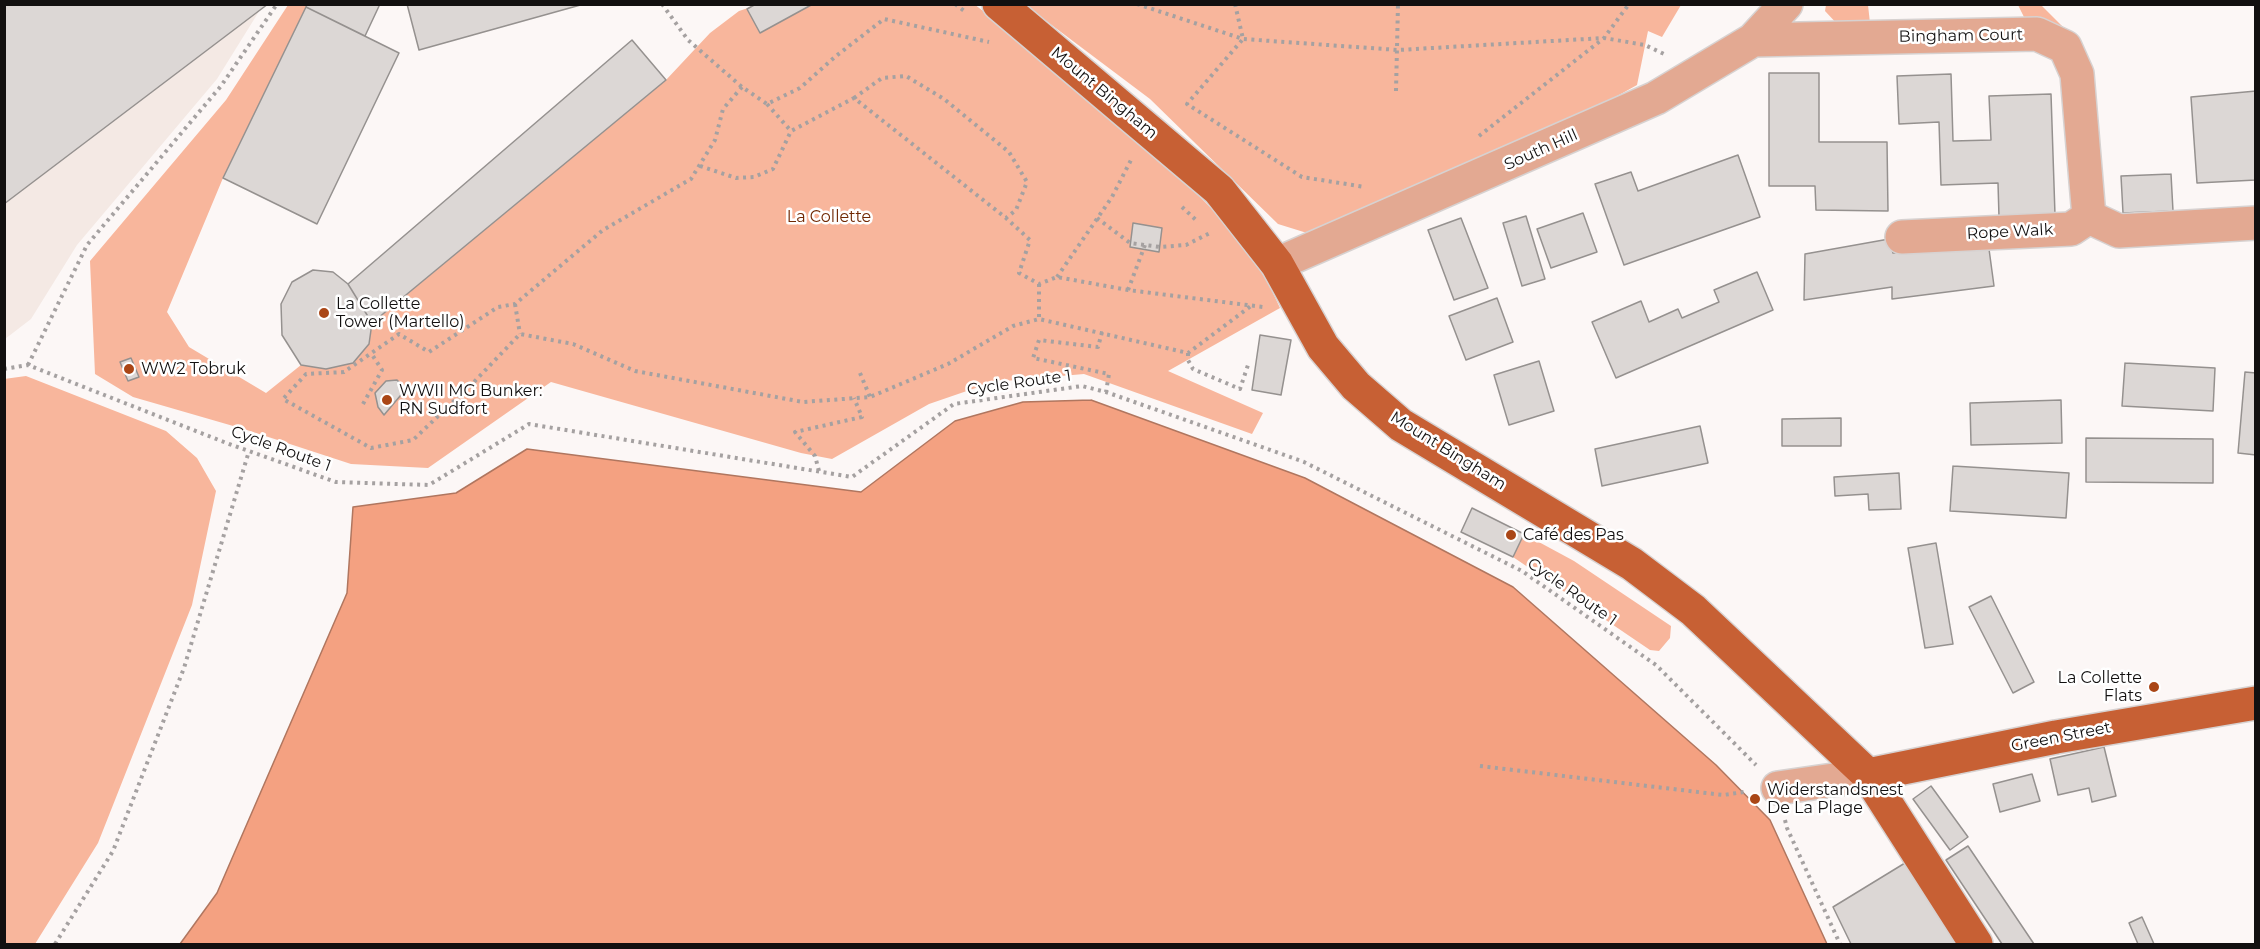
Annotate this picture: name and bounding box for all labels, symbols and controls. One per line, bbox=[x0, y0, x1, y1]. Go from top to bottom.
street label: Bingham Court bbox=[1899, 25, 2023, 47]
street label: Mount Bingham bbox=[1047, 43, 1161, 143]
street label: South Hill bbox=[1501, 125, 1581, 175]
park label: La Collette bbox=[787, 207, 871, 227]
street label: Rope Walk bbox=[1966, 220, 2054, 244]
place label: La Collette Tower (Martello) bbox=[336, 294, 465, 332]
marker: La Collette Tower (Martello) bbox=[317, 306, 331, 320]
place label: WW2 Tobruk bbox=[141, 359, 246, 379]
marker: WW2 Tobruk bbox=[122, 362, 136, 376]
street label: Cycle Route 1 bbox=[966, 366, 1072, 400]
place label: WWII MG Bunker: RN Sudfort bbox=[399, 381, 542, 419]
marker: WWII MG Bunker: RN Sudfort bbox=[380, 393, 394, 407]
street label: Mount Bingham bbox=[1387, 408, 1509, 494]
street label: Cycle Route 1 bbox=[228, 422, 334, 476]
place label: Café des Pas bbox=[1523, 525, 1624, 545]
marker: Café des Pas bbox=[1504, 528, 1518, 542]
street label: Cycle Route 1 bbox=[1523, 554, 1621, 630]
place label: La Collette Flats bbox=[2058, 668, 2142, 706]
marker: La Collette Flats bbox=[2147, 680, 2161, 694]
street label: Green Street bbox=[2009, 718, 2113, 756]
place label: Widerstandsnest De La Plage bbox=[1767, 780, 1903, 818]
marker: Widerstandsnest De La Plage bbox=[1748, 792, 1762, 806]

